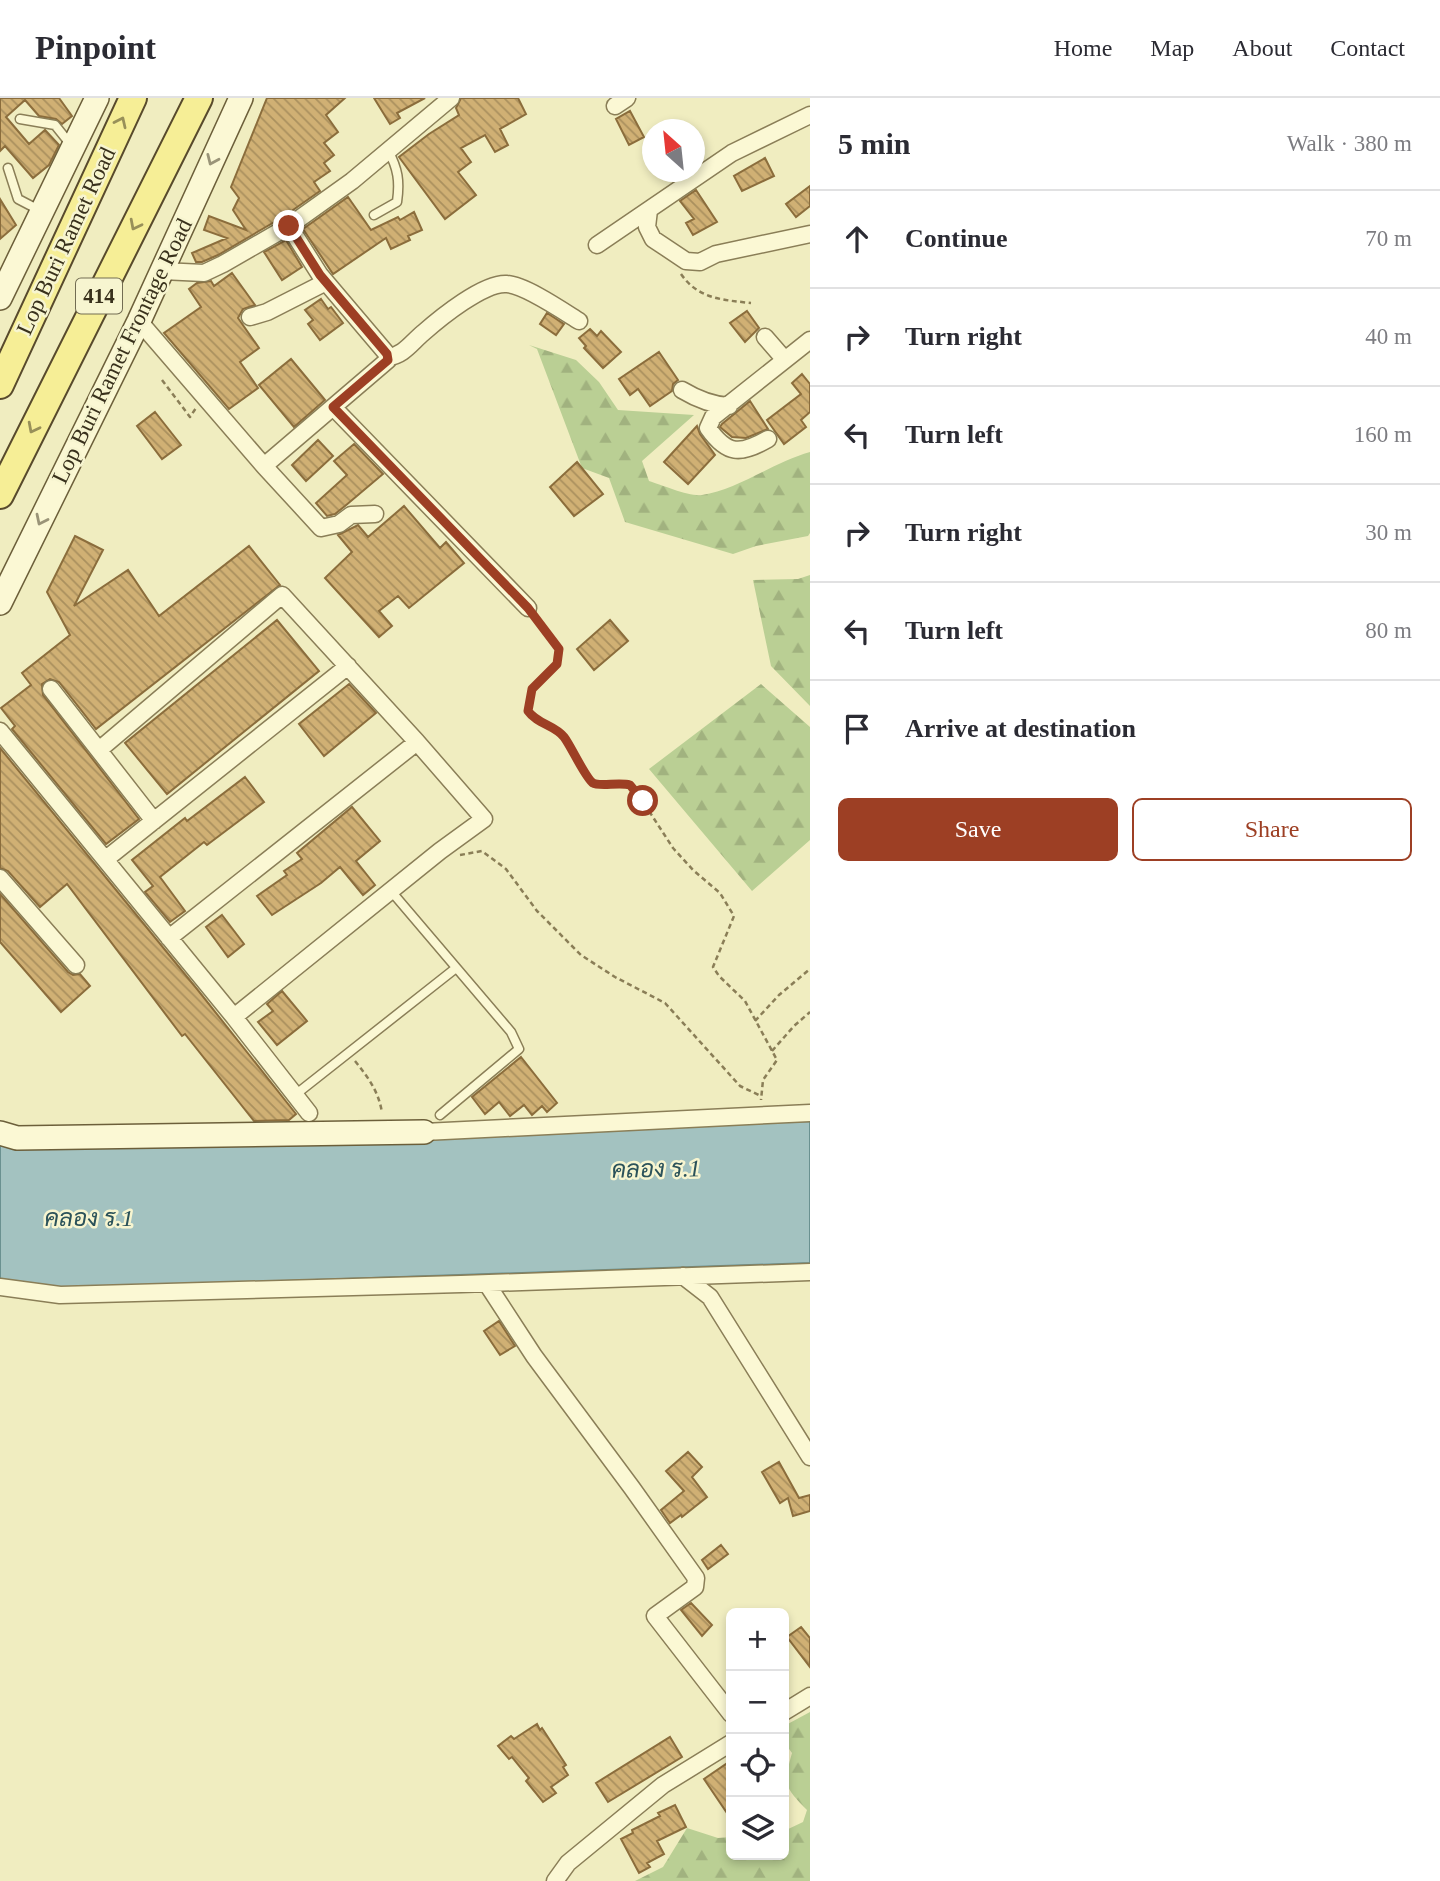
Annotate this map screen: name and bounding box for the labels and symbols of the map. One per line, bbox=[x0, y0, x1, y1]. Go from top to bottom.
one-way arrow bbox=[113, 117, 127, 130]
north arrow bbox=[642, 119, 705, 182]
street label: Lop Buri Ramet Road bbox=[12, 143, 121, 339]
one-way arrow bbox=[206, 153, 220, 165]
route end bbox=[273, 210, 304, 241]
street label: Lop Buri Ramet Frontage Road bbox=[47, 214, 197, 487]
one-way arrow bbox=[130, 218, 144, 230]
road number: 414 bbox=[76, 278, 122, 314]
one-way arrow bbox=[28, 421, 42, 433]
one-way arrow bbox=[35, 513, 49, 525]
route start bbox=[627, 785, 658, 816]
water label: คลอง ร.1 bbox=[611, 1155, 701, 1183]
water label: คลอง ร.1 bbox=[45, 1205, 134, 1231]

